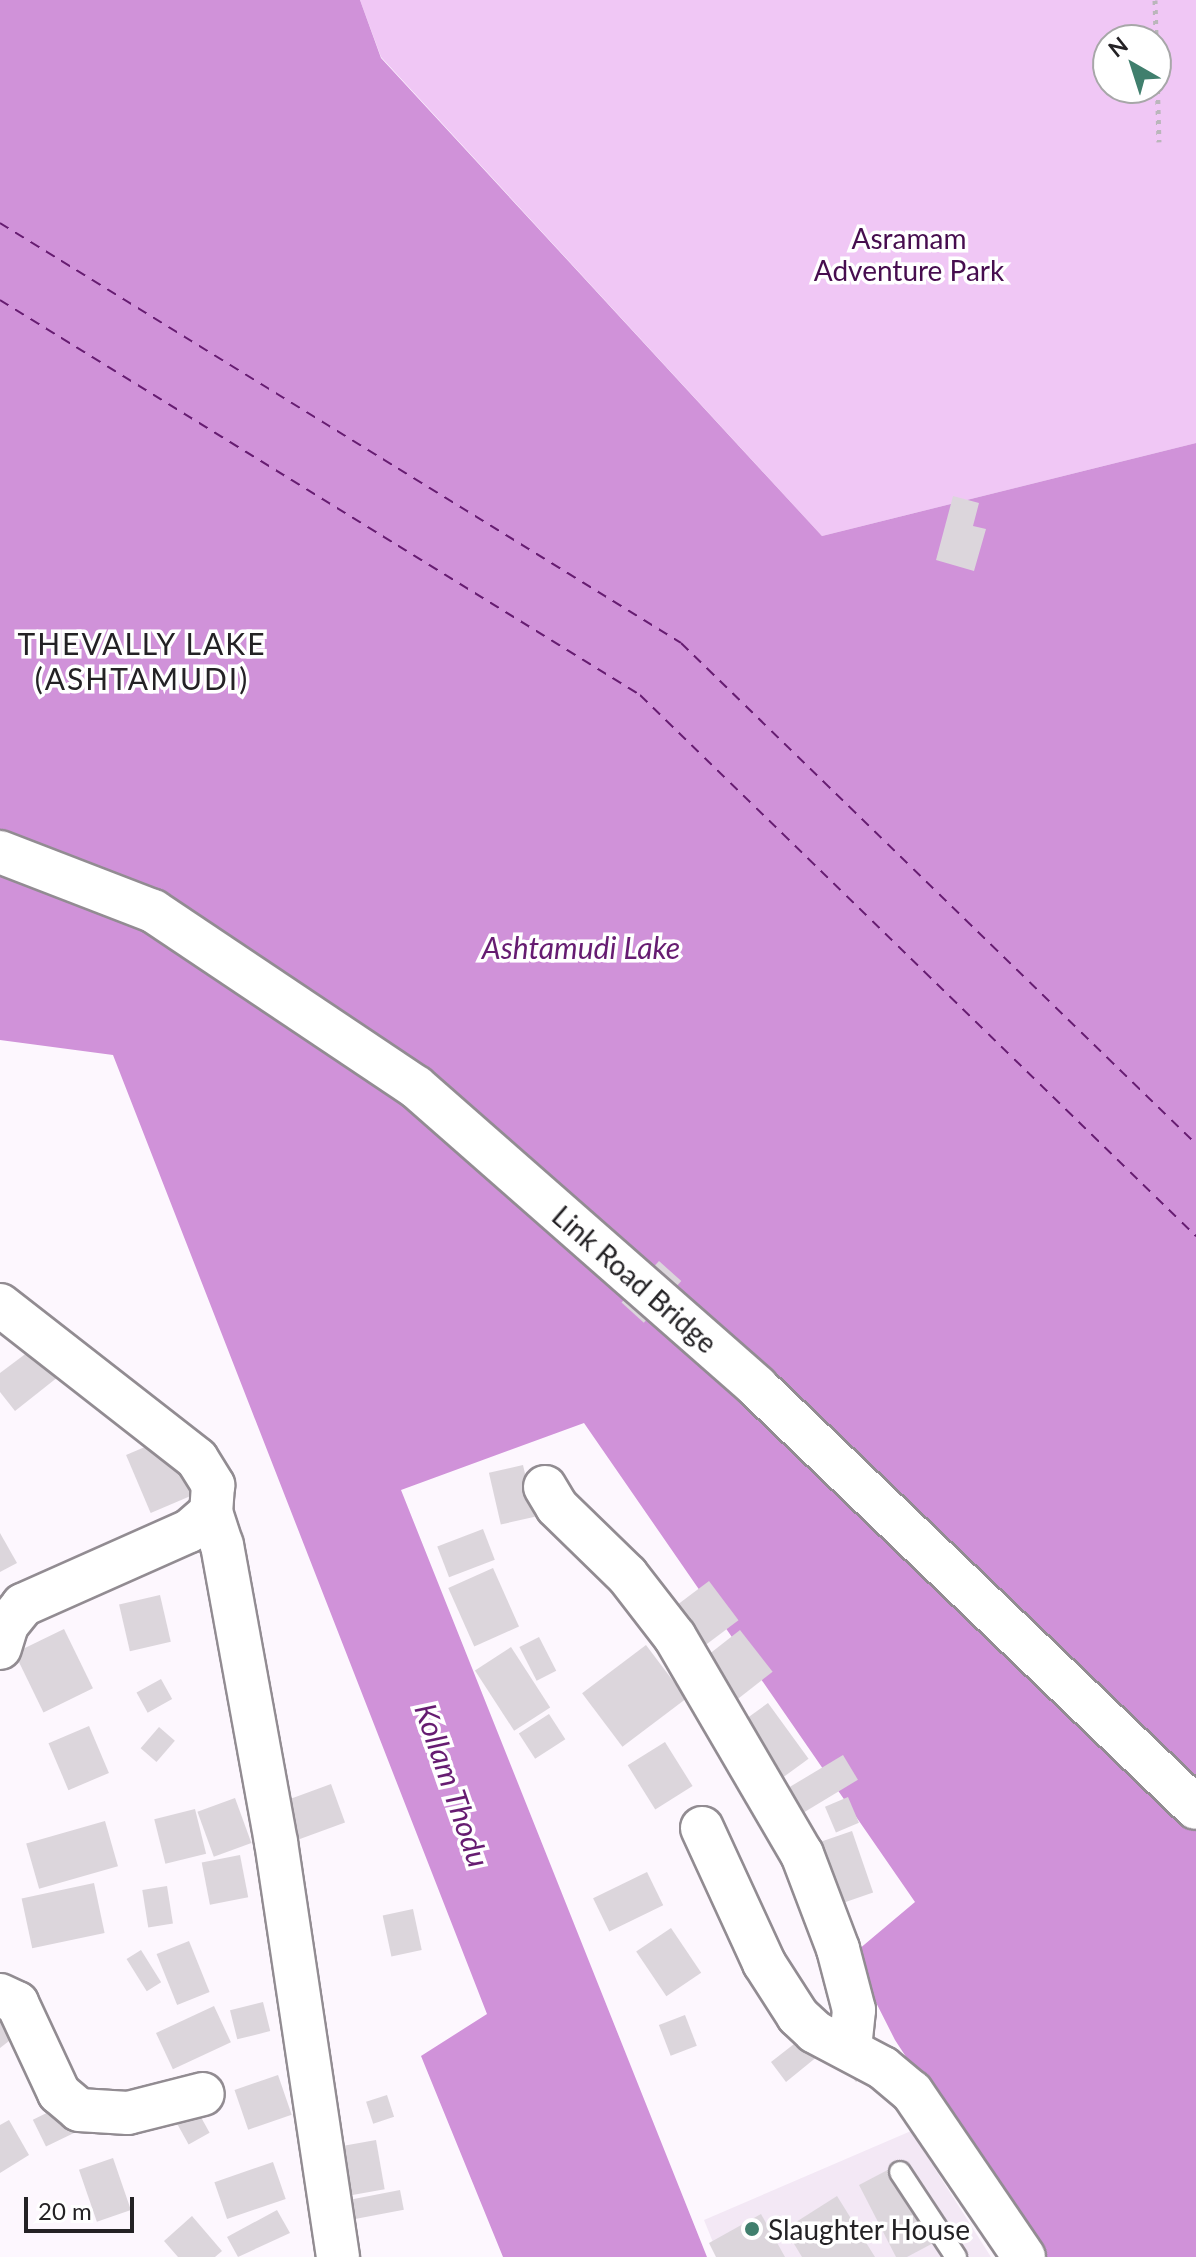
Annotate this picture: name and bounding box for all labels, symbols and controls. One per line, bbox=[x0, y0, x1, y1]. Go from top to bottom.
north arrow bbox=[1092, 24, 1172, 104]
text: N bbox=[1103, 31, 1133, 62]
park label: Asramam Adventure Park bbox=[814, 221, 1004, 287]
district label: THEVALLY LAKE (ASHTAMUDI) bbox=[17, 625, 267, 696]
water label: Ashtamudi Lake bbox=[482, 929, 680, 965]
street label: Link Road Bridge bbox=[546, 1198, 724, 1360]
water label: Kollam Thodu bbox=[408, 1698, 498, 1872]
scale bar bbox=[28, 2181, 138, 2231]
text: 20 m bbox=[38, 2196, 92, 2225]
place label: Slaughter House bbox=[768, 2212, 971, 2246]
marker: Slaughter House bbox=[743, 2220, 761, 2238]

